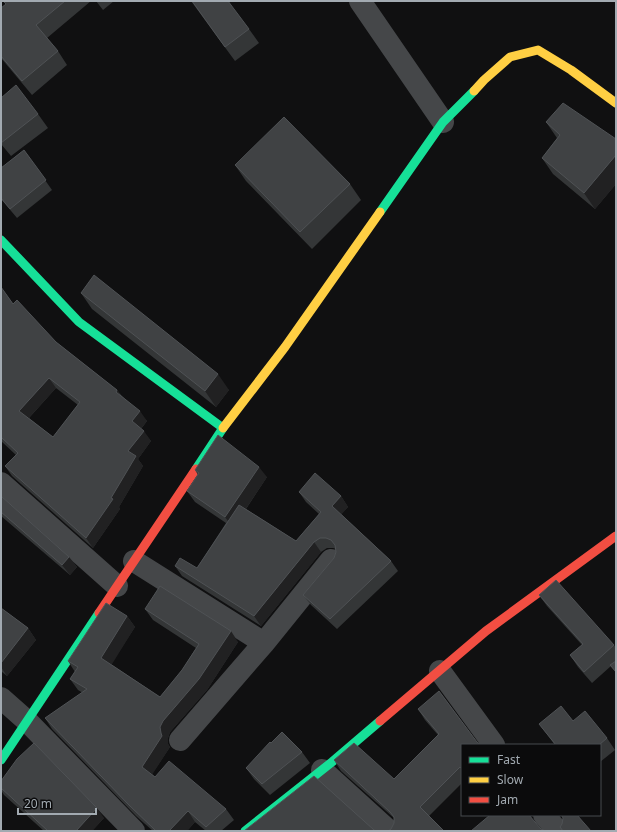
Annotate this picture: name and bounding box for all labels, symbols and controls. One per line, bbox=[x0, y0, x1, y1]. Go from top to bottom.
legend bbox=[461, 744, 601, 816]
text: Fast bbox=[497, 751, 521, 768]
text: Slow bbox=[497, 771, 524, 788]
scale bar bbox=[18, 790, 96, 816]
text: Jam bbox=[496, 791, 518, 808]
text: 20 m bbox=[24, 795, 52, 812]

